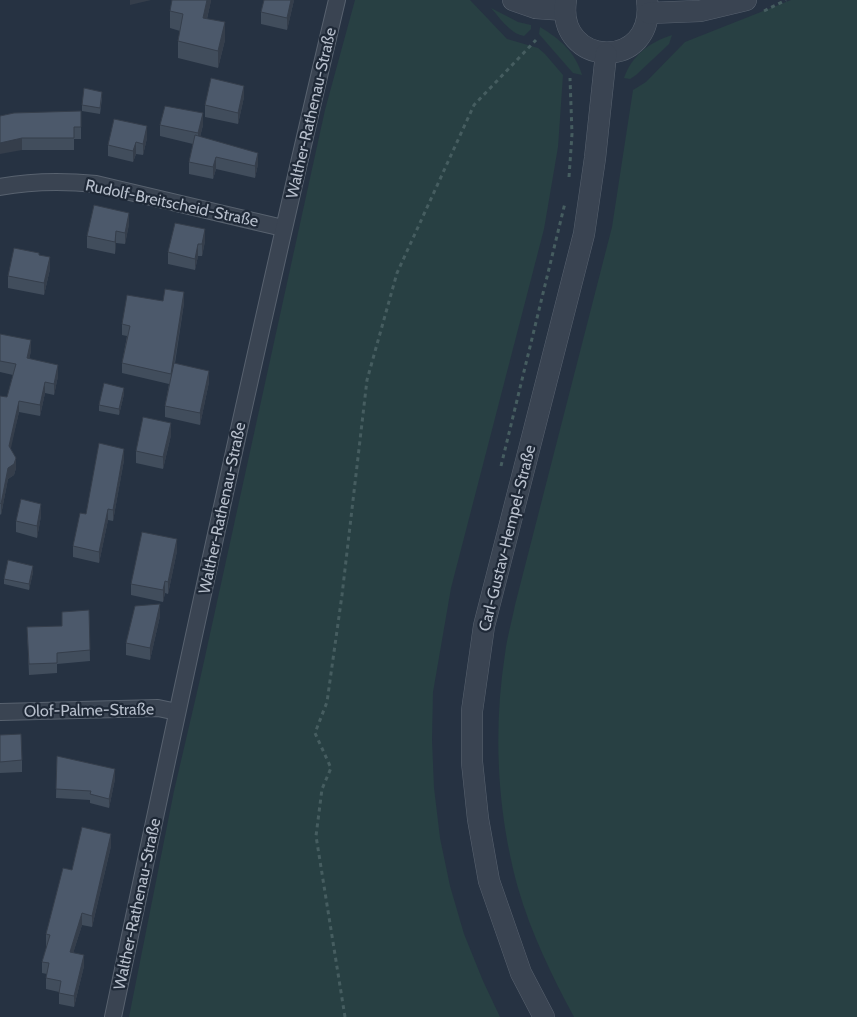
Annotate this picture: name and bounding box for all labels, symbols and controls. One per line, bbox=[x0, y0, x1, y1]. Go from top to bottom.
street label: Walther-Rathenau-Straße bbox=[282, 26, 340, 200]
street label: Rudolf-Breitscheid-Straße bbox=[84, 175, 260, 231]
street label: Walther-Rathenau-Straße bbox=[195, 420, 249, 596]
street label: Carl-Gustav-Hempel-Straße bbox=[475, 443, 539, 633]
street label: Olof-Palme-Straße bbox=[24, 699, 154, 721]
street label: Walther-Rathenau-Straße bbox=[110, 816, 164, 992]

